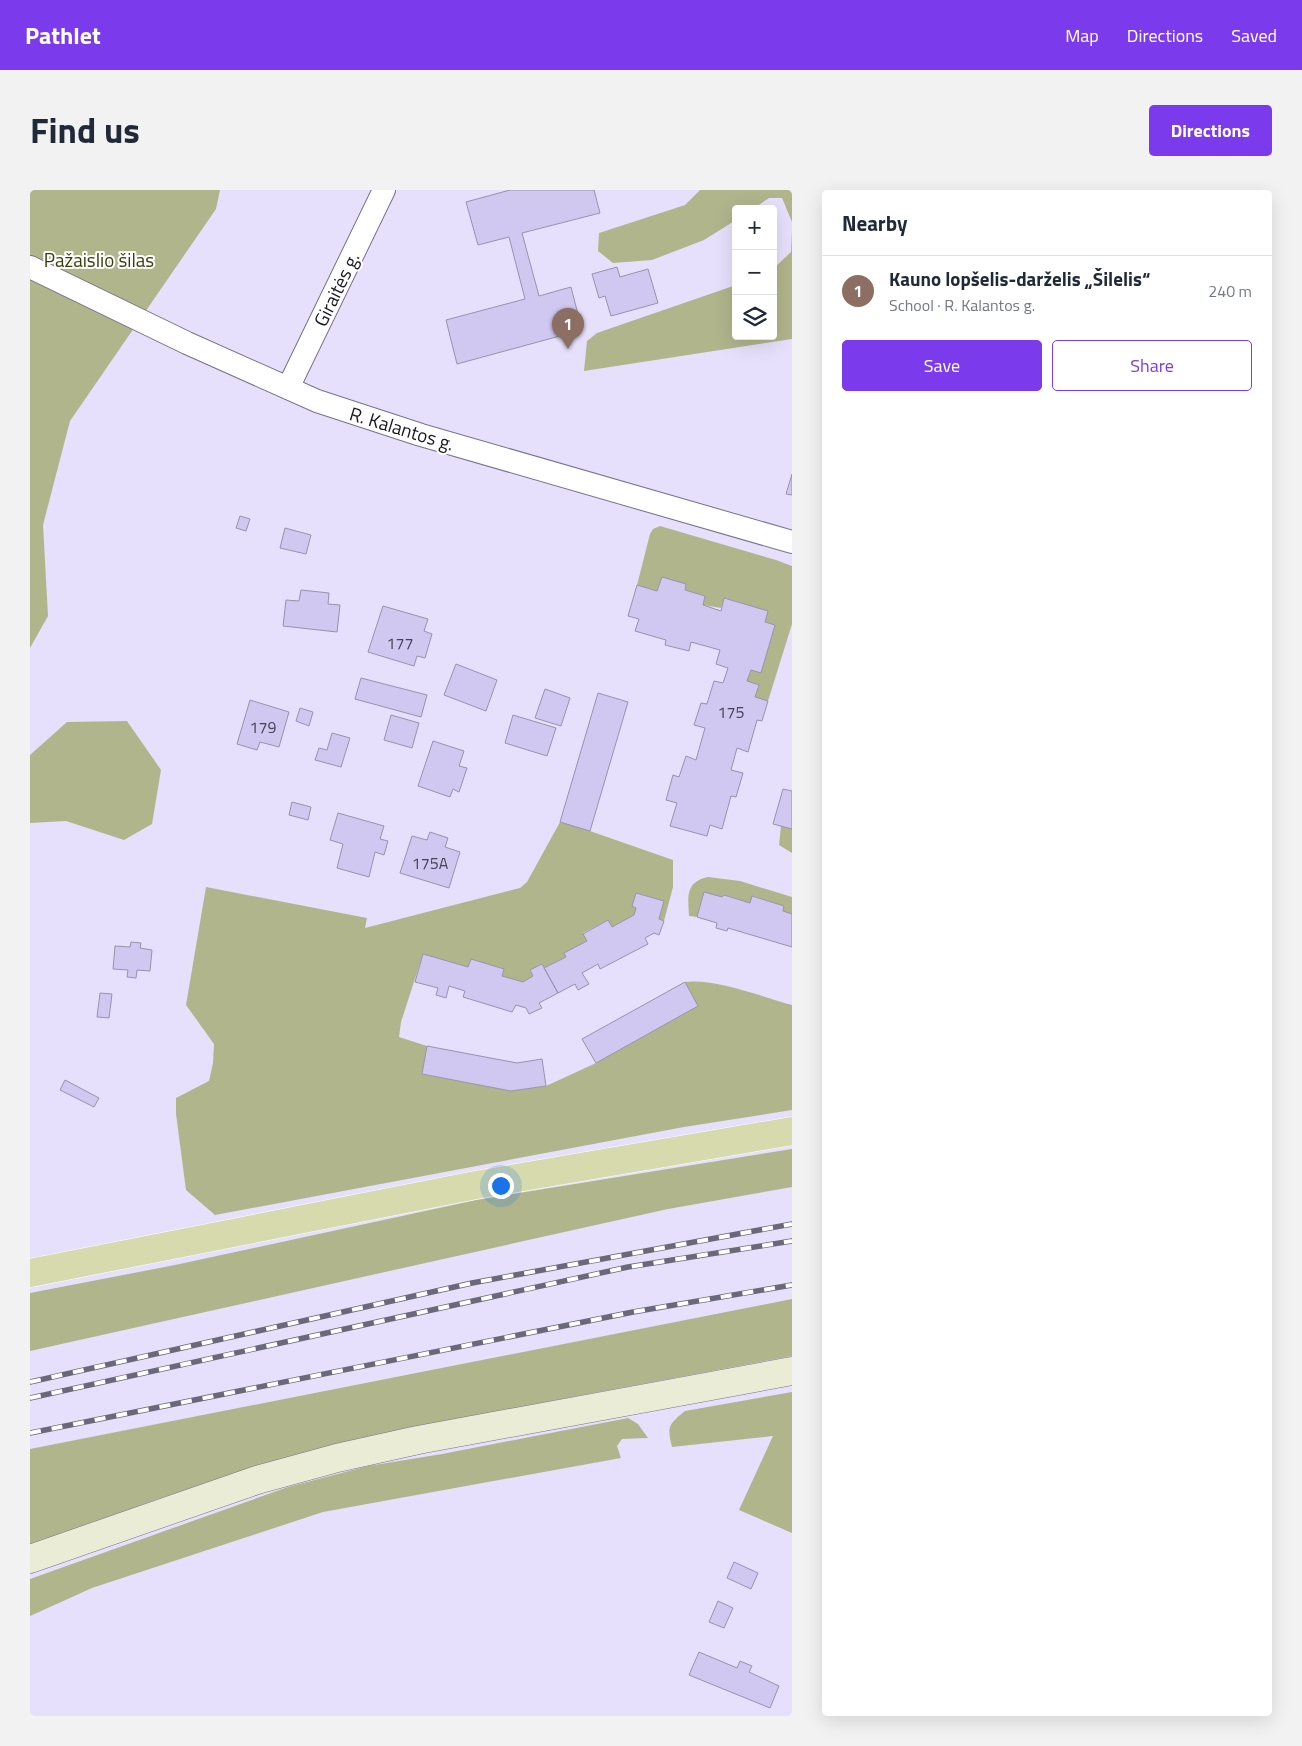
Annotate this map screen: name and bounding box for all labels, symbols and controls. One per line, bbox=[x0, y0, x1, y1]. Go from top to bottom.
text: Pathlet bbox=[25, 17, 101, 53]
text: Map bbox=[1065, 22, 1099, 49]
text: Directions bbox=[1127, 22, 1203, 49]
text: Saved bbox=[1231, 22, 1277, 49]
text: Find us bbox=[30, 103, 140, 157]
button: Directions bbox=[1149, 105, 1272, 156]
map controls bbox=[732, 205, 777, 340]
button: + bbox=[732, 205, 777, 250]
text: Nearby bbox=[842, 207, 907, 239]
park label: Pažaislio šilas bbox=[44, 245, 154, 274]
street label: Giraitės g. bbox=[306, 247, 366, 331]
button: − bbox=[732, 250, 777, 295]
text: Kauno lopšelis-darželis „Šilelis“ bbox=[889, 264, 1150, 293]
text: 1 bbox=[854, 279, 862, 303]
text: 240 m bbox=[1208, 279, 1252, 303]
text: School · R. Kalantos g. bbox=[889, 293, 1035, 317]
button: layers bbox=[732, 295, 777, 340]
pin: 1 bbox=[552, 308, 584, 349]
button: Save bbox=[842, 340, 1042, 391]
button: Share bbox=[1052, 340, 1252, 391]
street label: R. Kalantos g. bbox=[346, 398, 458, 458]
house number: 177 bbox=[387, 631, 413, 655]
house number: 175 bbox=[718, 700, 744, 724]
house number: 179 bbox=[250, 715, 276, 739]
house number: 175A bbox=[412, 851, 449, 875]
your location bbox=[488, 1173, 514, 1199]

